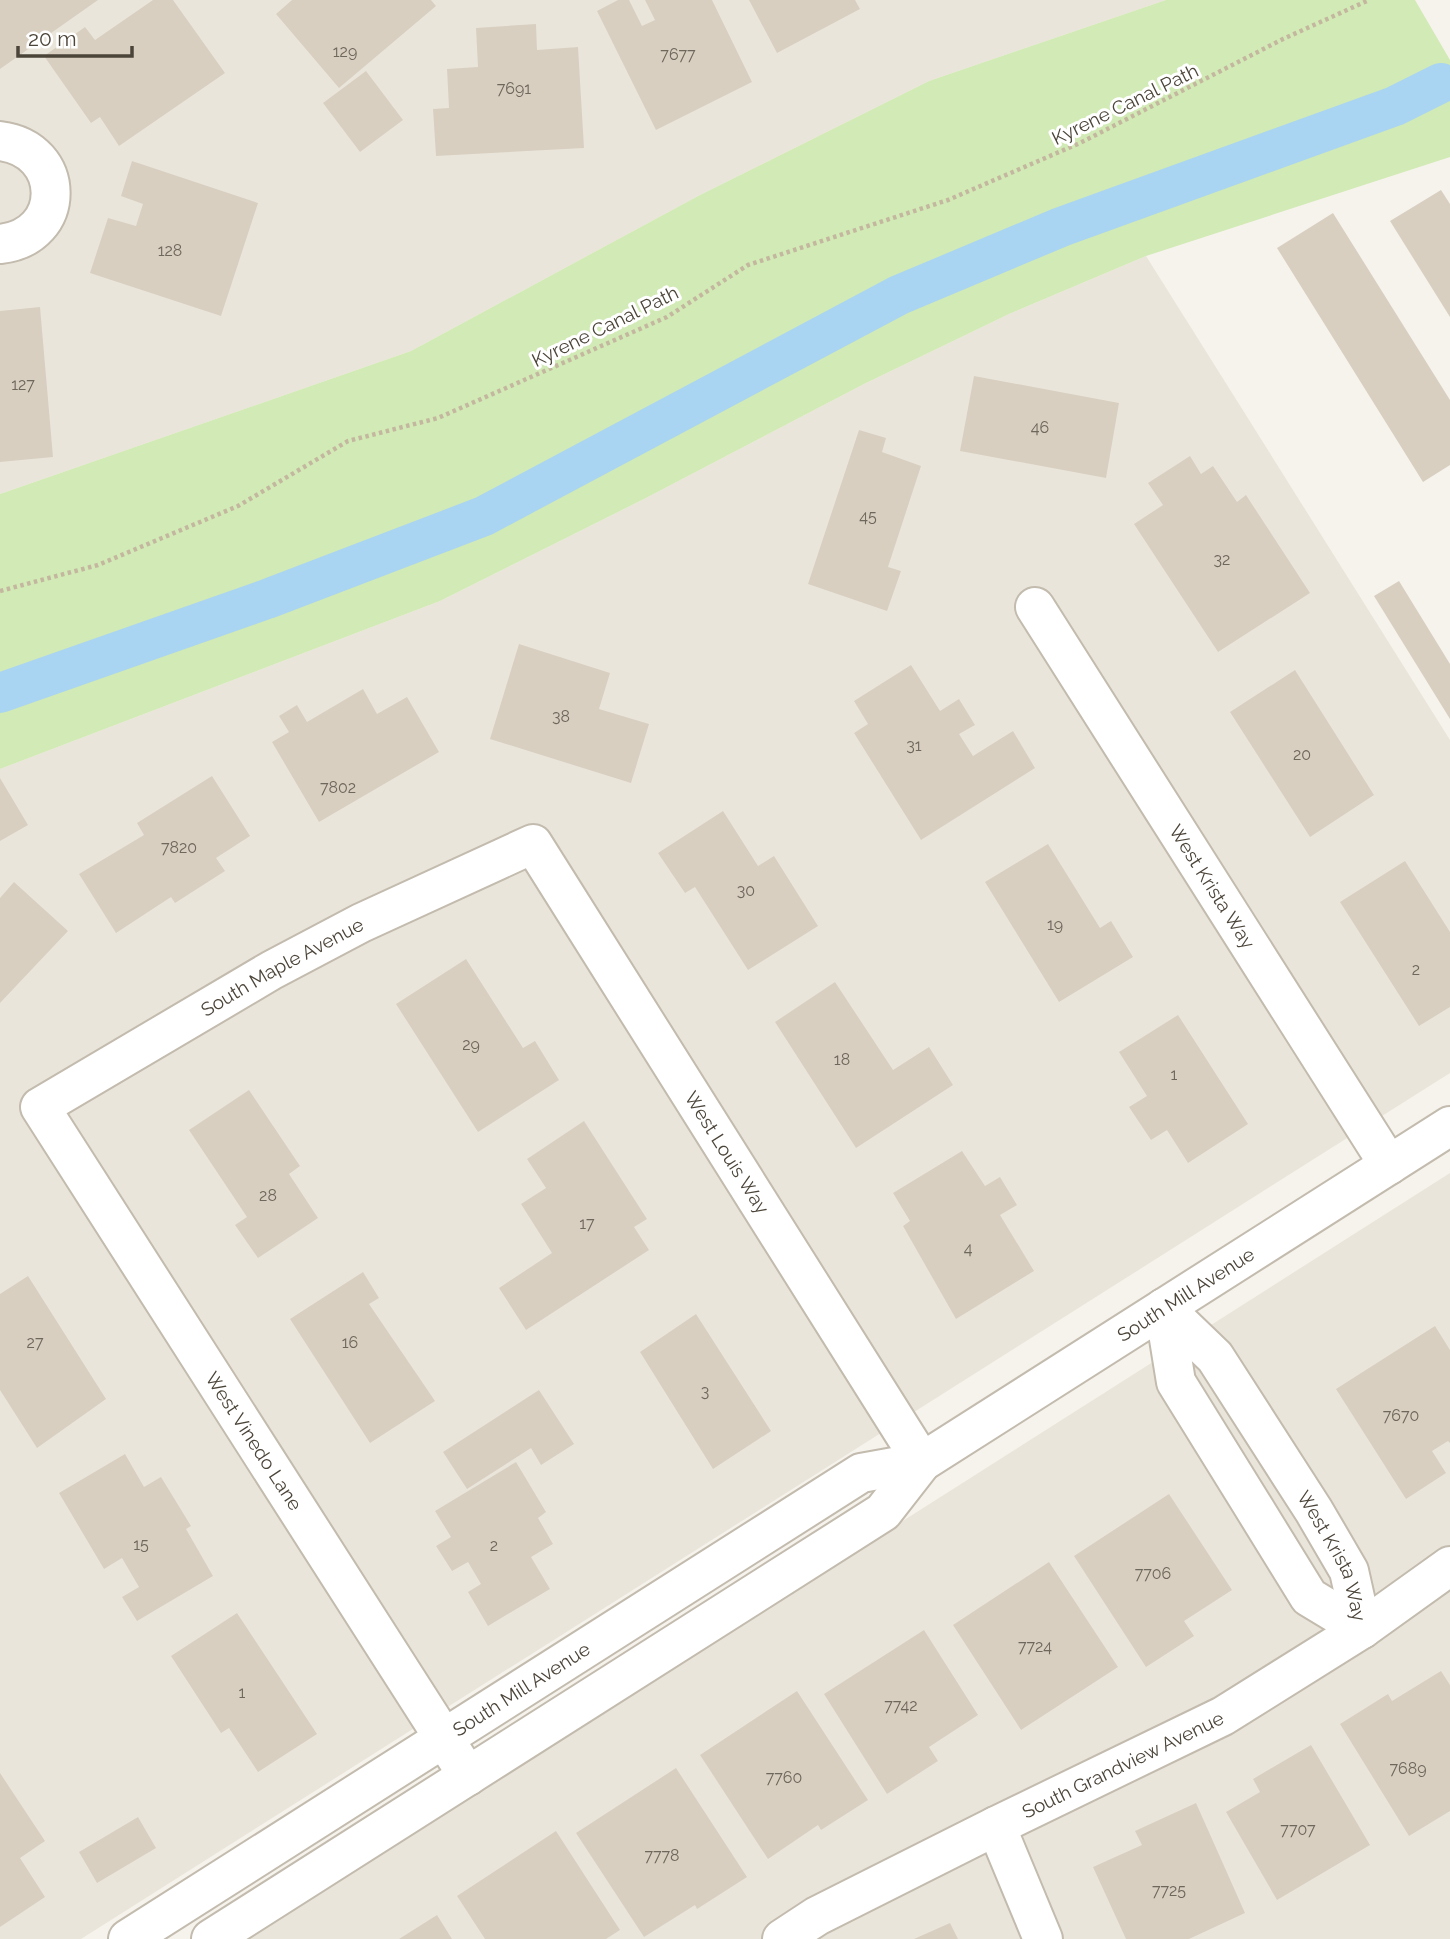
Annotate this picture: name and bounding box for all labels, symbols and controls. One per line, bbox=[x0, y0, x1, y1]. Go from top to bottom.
scale bar bbox=[18, 14, 131, 58]
text: 20 m bbox=[28, 26, 76, 51]
house number: 129 bbox=[333, 42, 357, 61]
house number: 7677 bbox=[660, 45, 696, 64]
street label: Kyrene Canal Path bbox=[1048, 59, 1202, 149]
house number: 7691 bbox=[497, 79, 531, 98]
house number: 128 bbox=[158, 241, 182, 260]
street label: Kyrene Canal Path bbox=[528, 281, 682, 371]
house number: 127 bbox=[11, 375, 35, 394]
house number: 46 bbox=[1031, 418, 1049, 437]
house number: 45 bbox=[859, 507, 877, 526]
house number: 32 bbox=[1214, 550, 1230, 569]
house number: 38 bbox=[552, 707, 570, 726]
house number: 31 bbox=[906, 736, 922, 755]
house number: 20 bbox=[1293, 745, 1311, 764]
house number: 7802 bbox=[320, 778, 356, 797]
street label: West Krista Way bbox=[1165, 820, 1260, 953]
house number: 7820 bbox=[161, 838, 197, 857]
house number: 30 bbox=[737, 881, 755, 900]
street label: South Maple Avenue bbox=[197, 913, 367, 1021]
house number: 19 bbox=[1047, 915, 1063, 934]
house number: 2 bbox=[1412, 960, 1420, 979]
house number: 29 bbox=[462, 1035, 480, 1054]
house number: 18 bbox=[834, 1050, 850, 1069]
house number: 1 bbox=[1171, 1065, 1178, 1084]
street label: West Louis Way bbox=[680, 1087, 774, 1218]
house number: 28 bbox=[259, 1186, 277, 1205]
house number: 17 bbox=[579, 1214, 595, 1233]
house number: 4 bbox=[964, 1239, 973, 1258]
street label: South Mill Avenue bbox=[1113, 1243, 1258, 1346]
house number: 27 bbox=[27, 1333, 44, 1352]
house number: 16 bbox=[342, 1333, 358, 1352]
street label: West Vinedo Lane bbox=[201, 1368, 307, 1514]
house number: 3 bbox=[701, 1382, 709, 1401]
house number: 7670 bbox=[1383, 1406, 1419, 1425]
street label: West Krista Way bbox=[1293, 1486, 1371, 1623]
house number: 15 bbox=[133, 1535, 149, 1554]
house number: 2 bbox=[490, 1536, 498, 1555]
house number: 7706 bbox=[1135, 1564, 1171, 1583]
street label: South Mill Avenue bbox=[449, 1637, 594, 1741]
house number: 7724 bbox=[1018, 1637, 1052, 1656]
house number: 1 bbox=[239, 1683, 246, 1702]
house number: 7742 bbox=[884, 1696, 918, 1715]
street label: South Grandview Avenue bbox=[1018, 1707, 1227, 1823]
house number: 7689 bbox=[1389, 1759, 1427, 1778]
house number: 7760 bbox=[766, 1768, 802, 1787]
house number: 7707 bbox=[1280, 1820, 1316, 1839]
house number: 7778 bbox=[644, 1846, 680, 1865]
house number: 7725 bbox=[1152, 1881, 1186, 1900]

